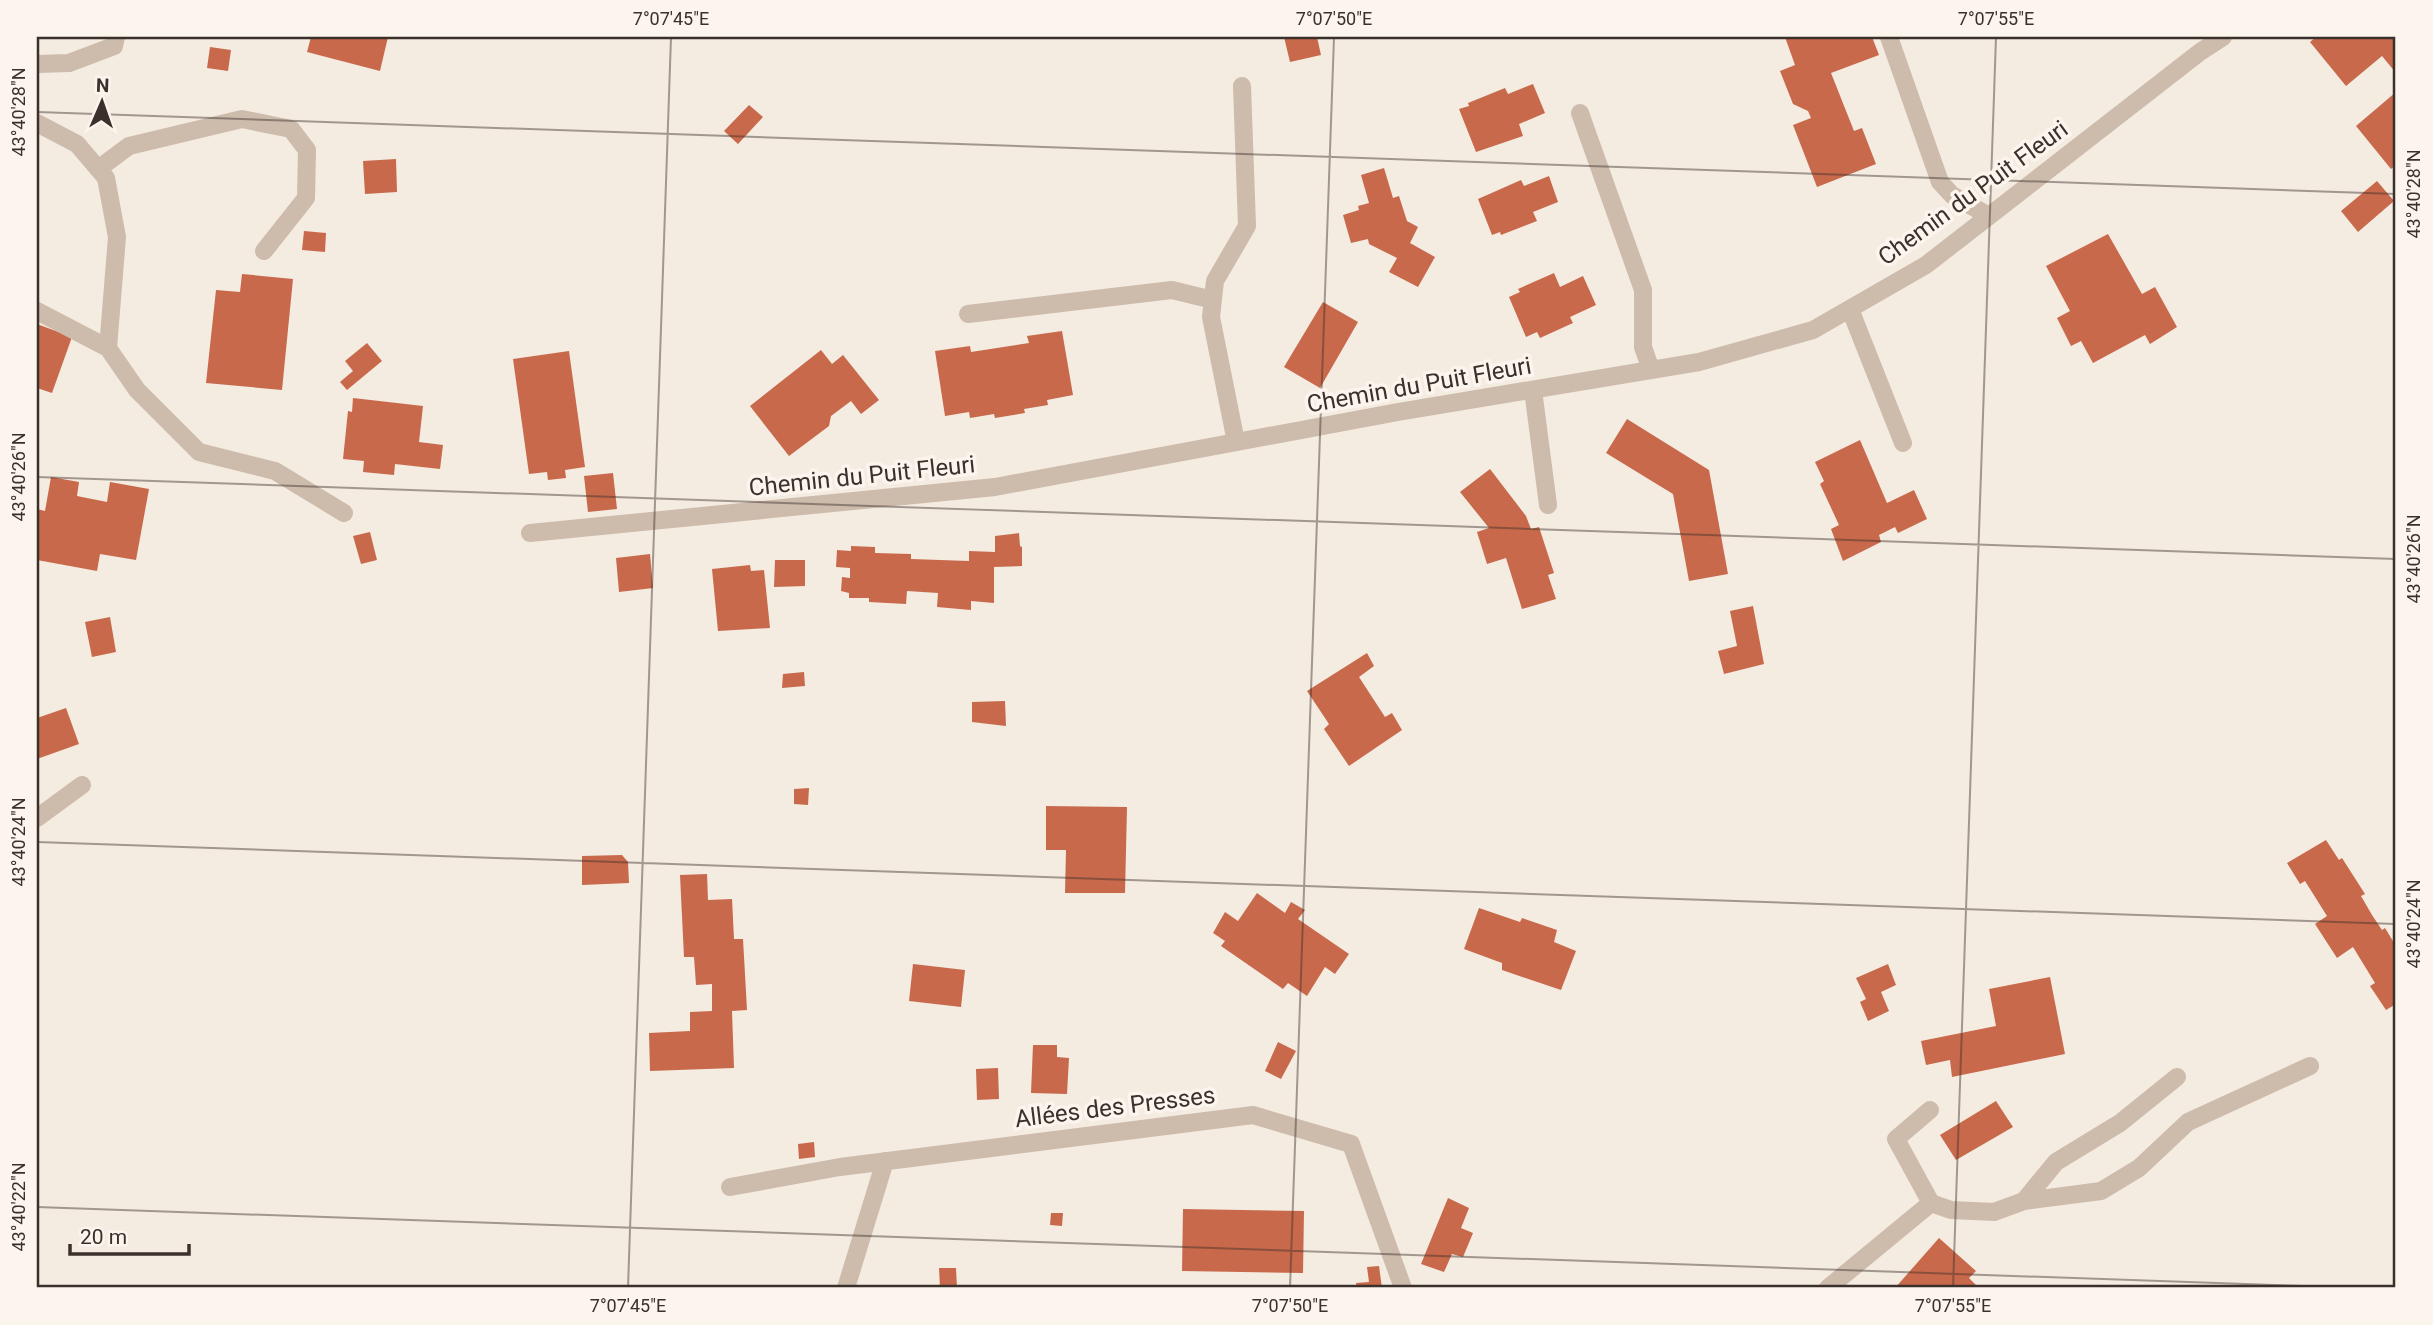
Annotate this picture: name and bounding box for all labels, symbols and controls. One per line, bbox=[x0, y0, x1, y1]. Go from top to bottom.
text: 7°07'45"E bbox=[633, 8, 709, 29]
text: 7°07'50"E bbox=[1296, 8, 1372, 29]
text: 7°07'55"E bbox=[1958, 8, 2034, 29]
north arrow bbox=[66, 66, 136, 136]
text: 43°40'28"N bbox=[8, 67, 29, 157]
text: N bbox=[95, 74, 110, 97]
street label: Chemin du Puit Fleuri bbox=[1873, 115, 2073, 271]
text: 43°40'28"N bbox=[2403, 149, 2424, 239]
street label: Chemin du Puit Fleuri bbox=[1305, 351, 1533, 419]
text: 43°40'26"N bbox=[8, 432, 29, 522]
street label: Chemin du Puit Fleuri bbox=[747, 450, 977, 502]
text: 43°40'26"N bbox=[2403, 514, 2424, 604]
text: 43°40'24"N bbox=[8, 797, 29, 887]
text: 43°40'24"N bbox=[2403, 879, 2424, 969]
street label: Allées des Presses bbox=[1013, 1081, 1217, 1133]
text: 43°40'22"N bbox=[8, 1162, 29, 1252]
scale bar bbox=[70, 1213, 189, 1257]
text: 20 m bbox=[80, 1225, 127, 1249]
text: 7°07'45"E bbox=[590, 1295, 666, 1316]
text: 7°07'50"E bbox=[1252, 1295, 1328, 1316]
text: 7°07'55"E bbox=[1915, 1295, 1991, 1316]

